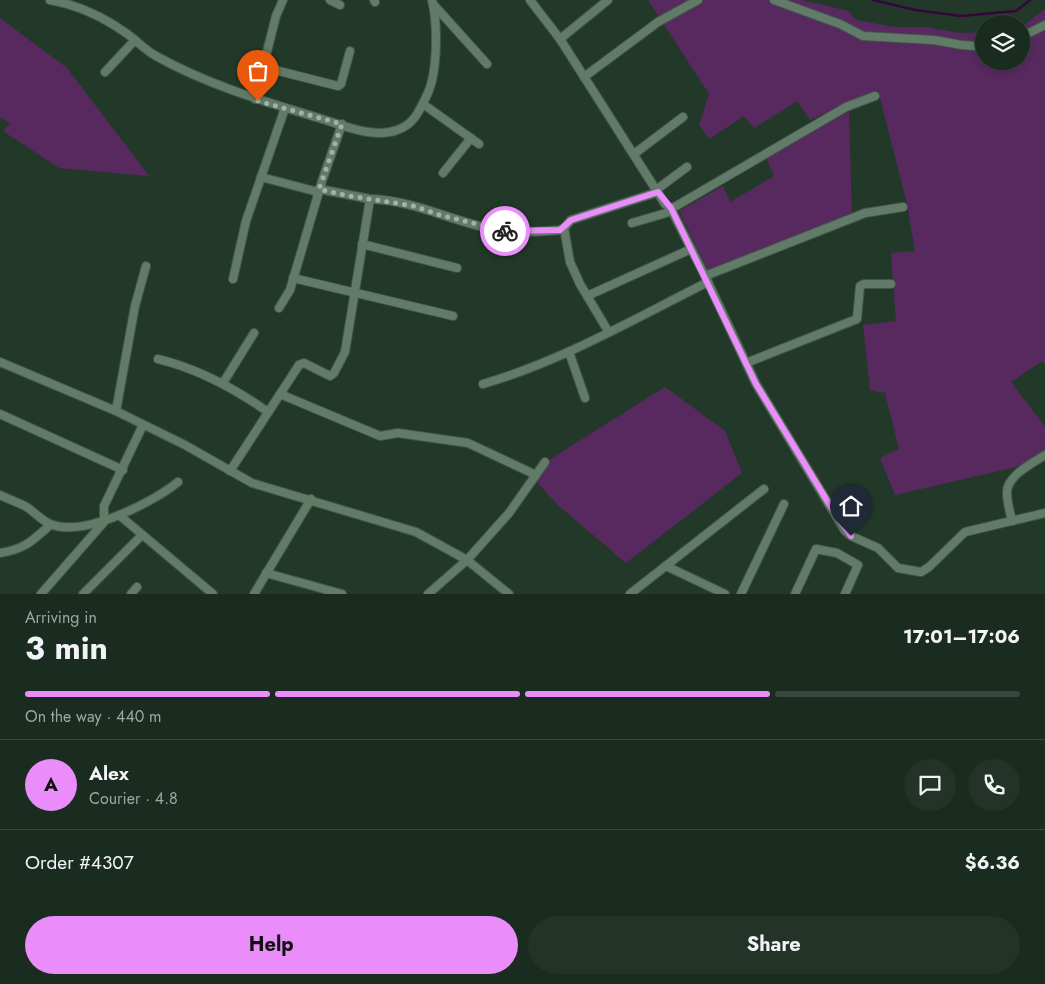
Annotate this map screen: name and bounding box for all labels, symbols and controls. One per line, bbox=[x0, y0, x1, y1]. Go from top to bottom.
map controls bbox=[975, 15, 1030, 70]
button: layers bbox=[975, 15, 1030, 70]
pin bbox=[237, 50, 279, 101]
icon: bag bbox=[244, 57, 272, 85]
courier bbox=[480, 206, 530, 256]
icon: bike bbox=[491, 217, 519, 245]
pin bbox=[830, 485, 872, 536]
icon: home bbox=[837, 492, 865, 520]
text: Arriving in bbox=[25, 606, 97, 629]
text: 17:01–17:06 bbox=[903, 623, 1020, 650]
text: 3 min bbox=[25, 625, 108, 671]
text: On the way · 440 m bbox=[25, 705, 162, 728]
button: chat bbox=[904, 759, 956, 811]
button: phone bbox=[968, 759, 1020, 811]
text: Alex bbox=[89, 760, 129, 787]
text: A bbox=[44, 771, 58, 798]
text: Courier · 4.8 bbox=[89, 787, 178, 810]
text: Order #4307 bbox=[25, 849, 134, 876]
text: $6.36 bbox=[965, 849, 1020, 876]
button: Help bbox=[25, 916, 518, 974]
button: Share bbox=[528, 916, 1020, 974]

